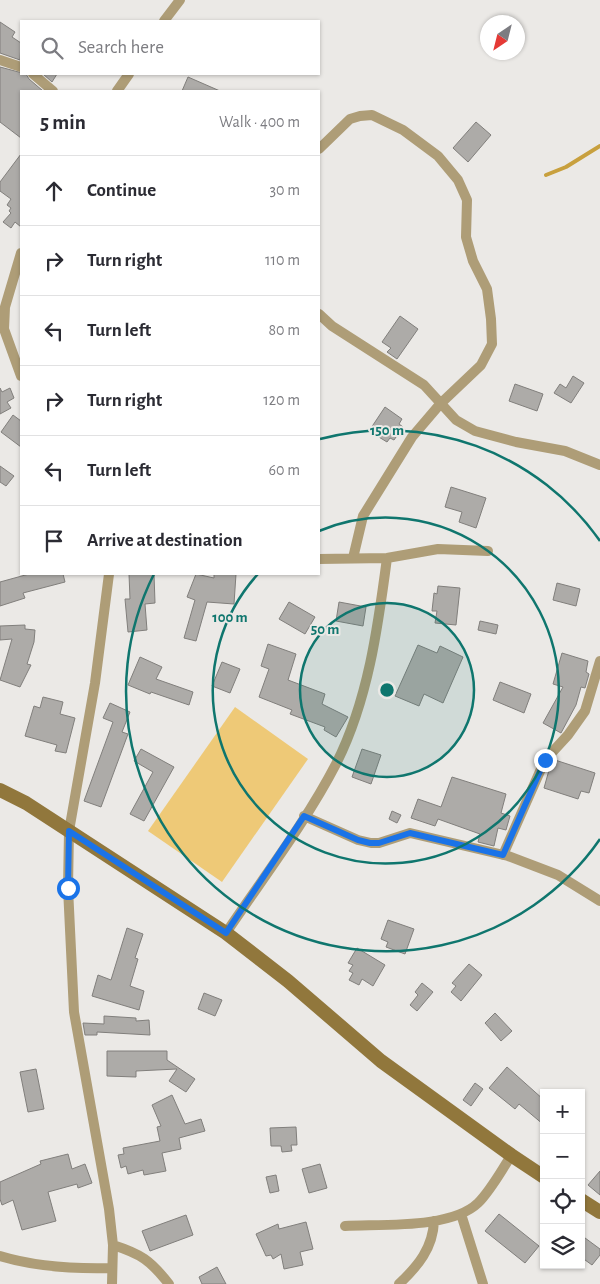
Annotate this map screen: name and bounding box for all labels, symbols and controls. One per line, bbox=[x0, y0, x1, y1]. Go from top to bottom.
north arrow bbox=[480, 15, 525, 60]
search box bbox=[20, 20, 320, 75]
icon: search bbox=[38, 34, 66, 62]
text: Search here bbox=[78, 38, 164, 57]
text: 5 min bbox=[40, 112, 86, 133]
text: Walk · 400 m bbox=[219, 114, 300, 130]
icon: ahead bbox=[40, 177, 68, 205]
text: Continue bbox=[87, 181, 156, 200]
text: 30 m bbox=[270, 182, 300, 198]
icon: right bbox=[40, 247, 68, 275]
text: Turn right bbox=[87, 251, 162, 270]
text: 110 m bbox=[265, 252, 300, 268]
icon: left bbox=[40, 317, 68, 345]
text: Turn left bbox=[87, 321, 151, 340]
text: 80 m bbox=[269, 322, 300, 338]
icon: right bbox=[40, 387, 68, 415]
text: Turn right bbox=[87, 391, 162, 410]
text: 120 m bbox=[263, 392, 300, 408]
text: 150 m bbox=[370, 423, 404, 438]
icon: left bbox=[40, 457, 68, 485]
text: Turn left bbox=[87, 461, 151, 480]
text: 60 m bbox=[269, 462, 300, 478]
icon: arrive bbox=[40, 527, 68, 555]
text: Arrive at destination bbox=[87, 531, 243, 550]
text: 100 m bbox=[212, 610, 248, 625]
text: 50 m bbox=[311, 622, 339, 637]
centre of rings bbox=[378, 681, 396, 699]
route end bbox=[534, 749, 557, 772]
route start bbox=[57, 877, 80, 900]
map controls bbox=[540, 1089, 585, 1269]
button: + bbox=[540, 1089, 585, 1134]
button: − bbox=[540, 1134, 585, 1179]
button: locate bbox=[540, 1179, 585, 1224]
button: layers bbox=[540, 1224, 585, 1269]

